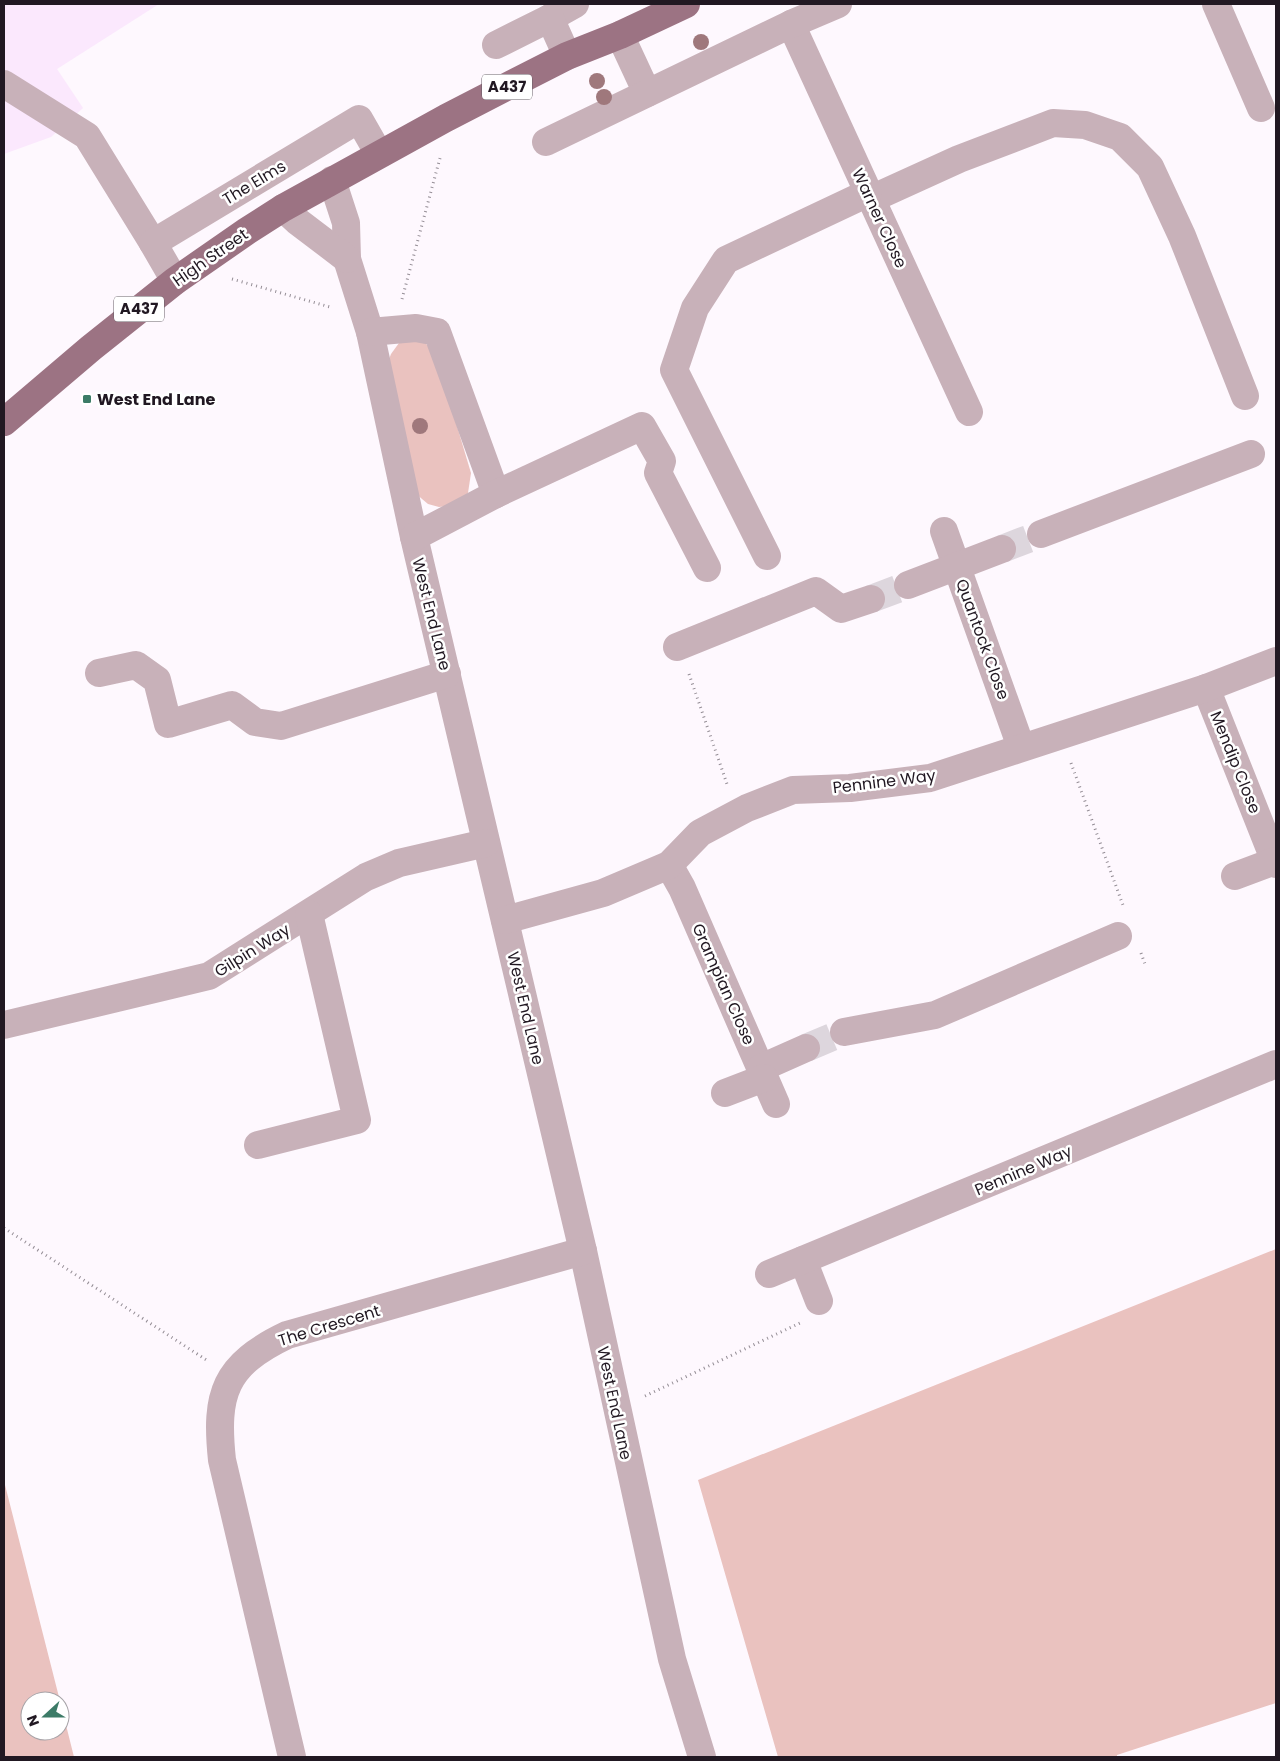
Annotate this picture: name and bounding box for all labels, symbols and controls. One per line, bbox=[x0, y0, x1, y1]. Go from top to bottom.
road number: A437 bbox=[482, 74, 532, 100]
street label: The Elms bbox=[218, 155, 290, 210]
street label: Warner Close bbox=[846, 165, 913, 272]
street label: High Street bbox=[168, 223, 253, 292]
road number: A437 bbox=[114, 296, 164, 322]
place label: West End Lane bbox=[97, 388, 215, 411]
marker: West End Lane bbox=[81, 393, 93, 405]
street label: West End Lane bbox=[406, 555, 457, 673]
street label: Quantock Close bbox=[950, 576, 1015, 703]
street label: Mendip Close bbox=[1205, 708, 1267, 817]
street label: Pennine Way bbox=[831, 764, 937, 799]
street label: Gilpin Way bbox=[210, 918, 294, 983]
street label: Grampian Close bbox=[686, 920, 761, 1049]
street label: West End Lane bbox=[501, 949, 550, 1067]
street label: Pennine Way bbox=[971, 1140, 1075, 1201]
street label: The Crescent bbox=[275, 1299, 383, 1352]
street label: West End Lane bbox=[591, 1344, 638, 1462]
north arrow bbox=[20, 1691, 70, 1741]
text: N bbox=[22, 1712, 44, 1729]

